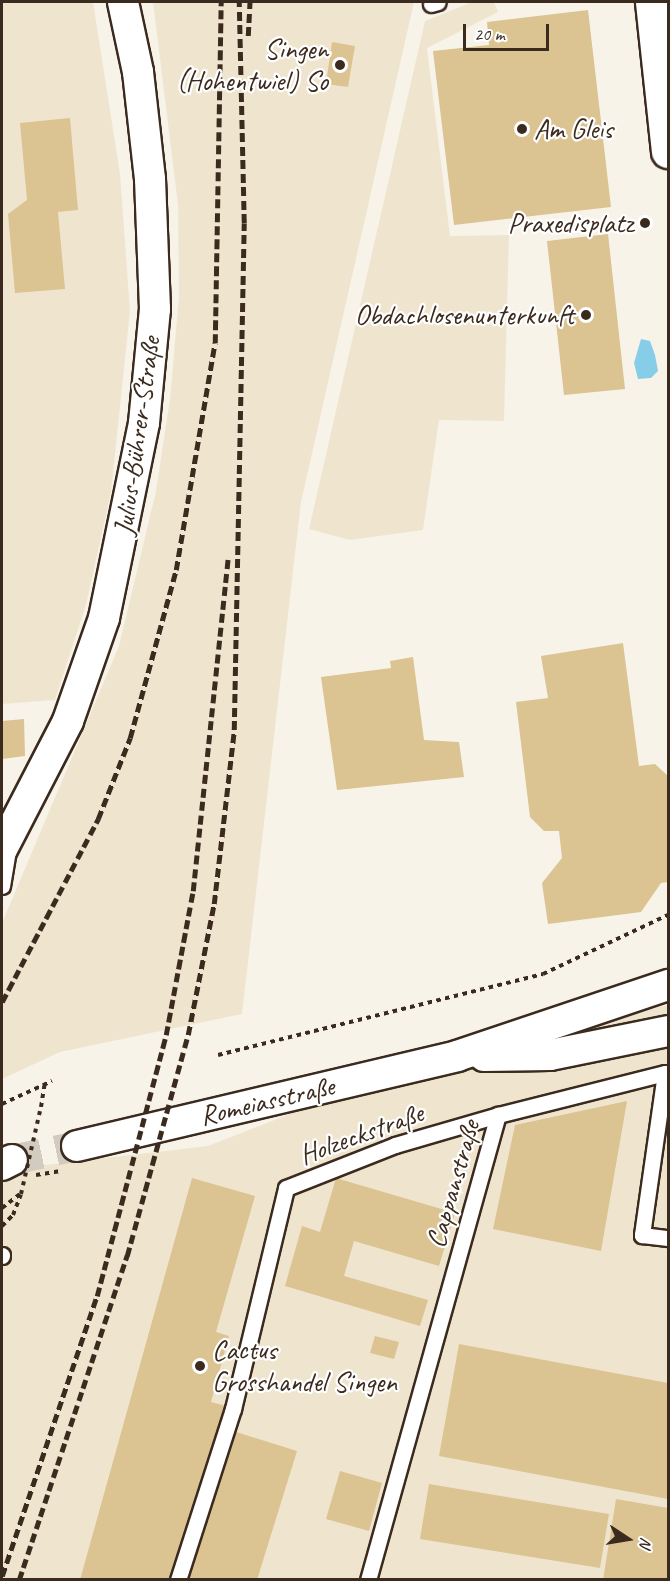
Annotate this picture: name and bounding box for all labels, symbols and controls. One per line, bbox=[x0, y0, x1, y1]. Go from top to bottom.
scale bar bbox=[466, 12, 552, 50]
text: 20 m bbox=[474, 23, 505, 45]
place label: Singen (Hohentwiel) So bbox=[176, 32, 328, 98]
marker: Singen (Hohentwiel) So bbox=[333, 58, 347, 72]
place label: Am Gleis bbox=[534, 112, 613, 146]
marker: Am Gleis bbox=[515, 122, 529, 136]
place label: Praxedisplatz bbox=[508, 206, 633, 240]
marker: Praxedisplatz bbox=[638, 216, 652, 230]
place label: Obdachlosenunterkunft bbox=[355, 298, 574, 332]
marker: Obdachlosenunterkunft bbox=[579, 308, 593, 322]
street label: Julius-Bührer-Straße bbox=[106, 335, 168, 537]
street label: Romeiasstraße bbox=[197, 1069, 337, 1133]
street label: Holzeckstraße bbox=[294, 1096, 428, 1172]
street label: Cappanstraße bbox=[419, 1116, 487, 1252]
place label: Cactus Grosshandel Singen bbox=[212, 1333, 397, 1399]
marker: Cactus Grosshandel Singen bbox=[193, 1359, 207, 1373]
north arrow bbox=[598, 1509, 658, 1569]
text: N bbox=[635, 1536, 656, 1550]

